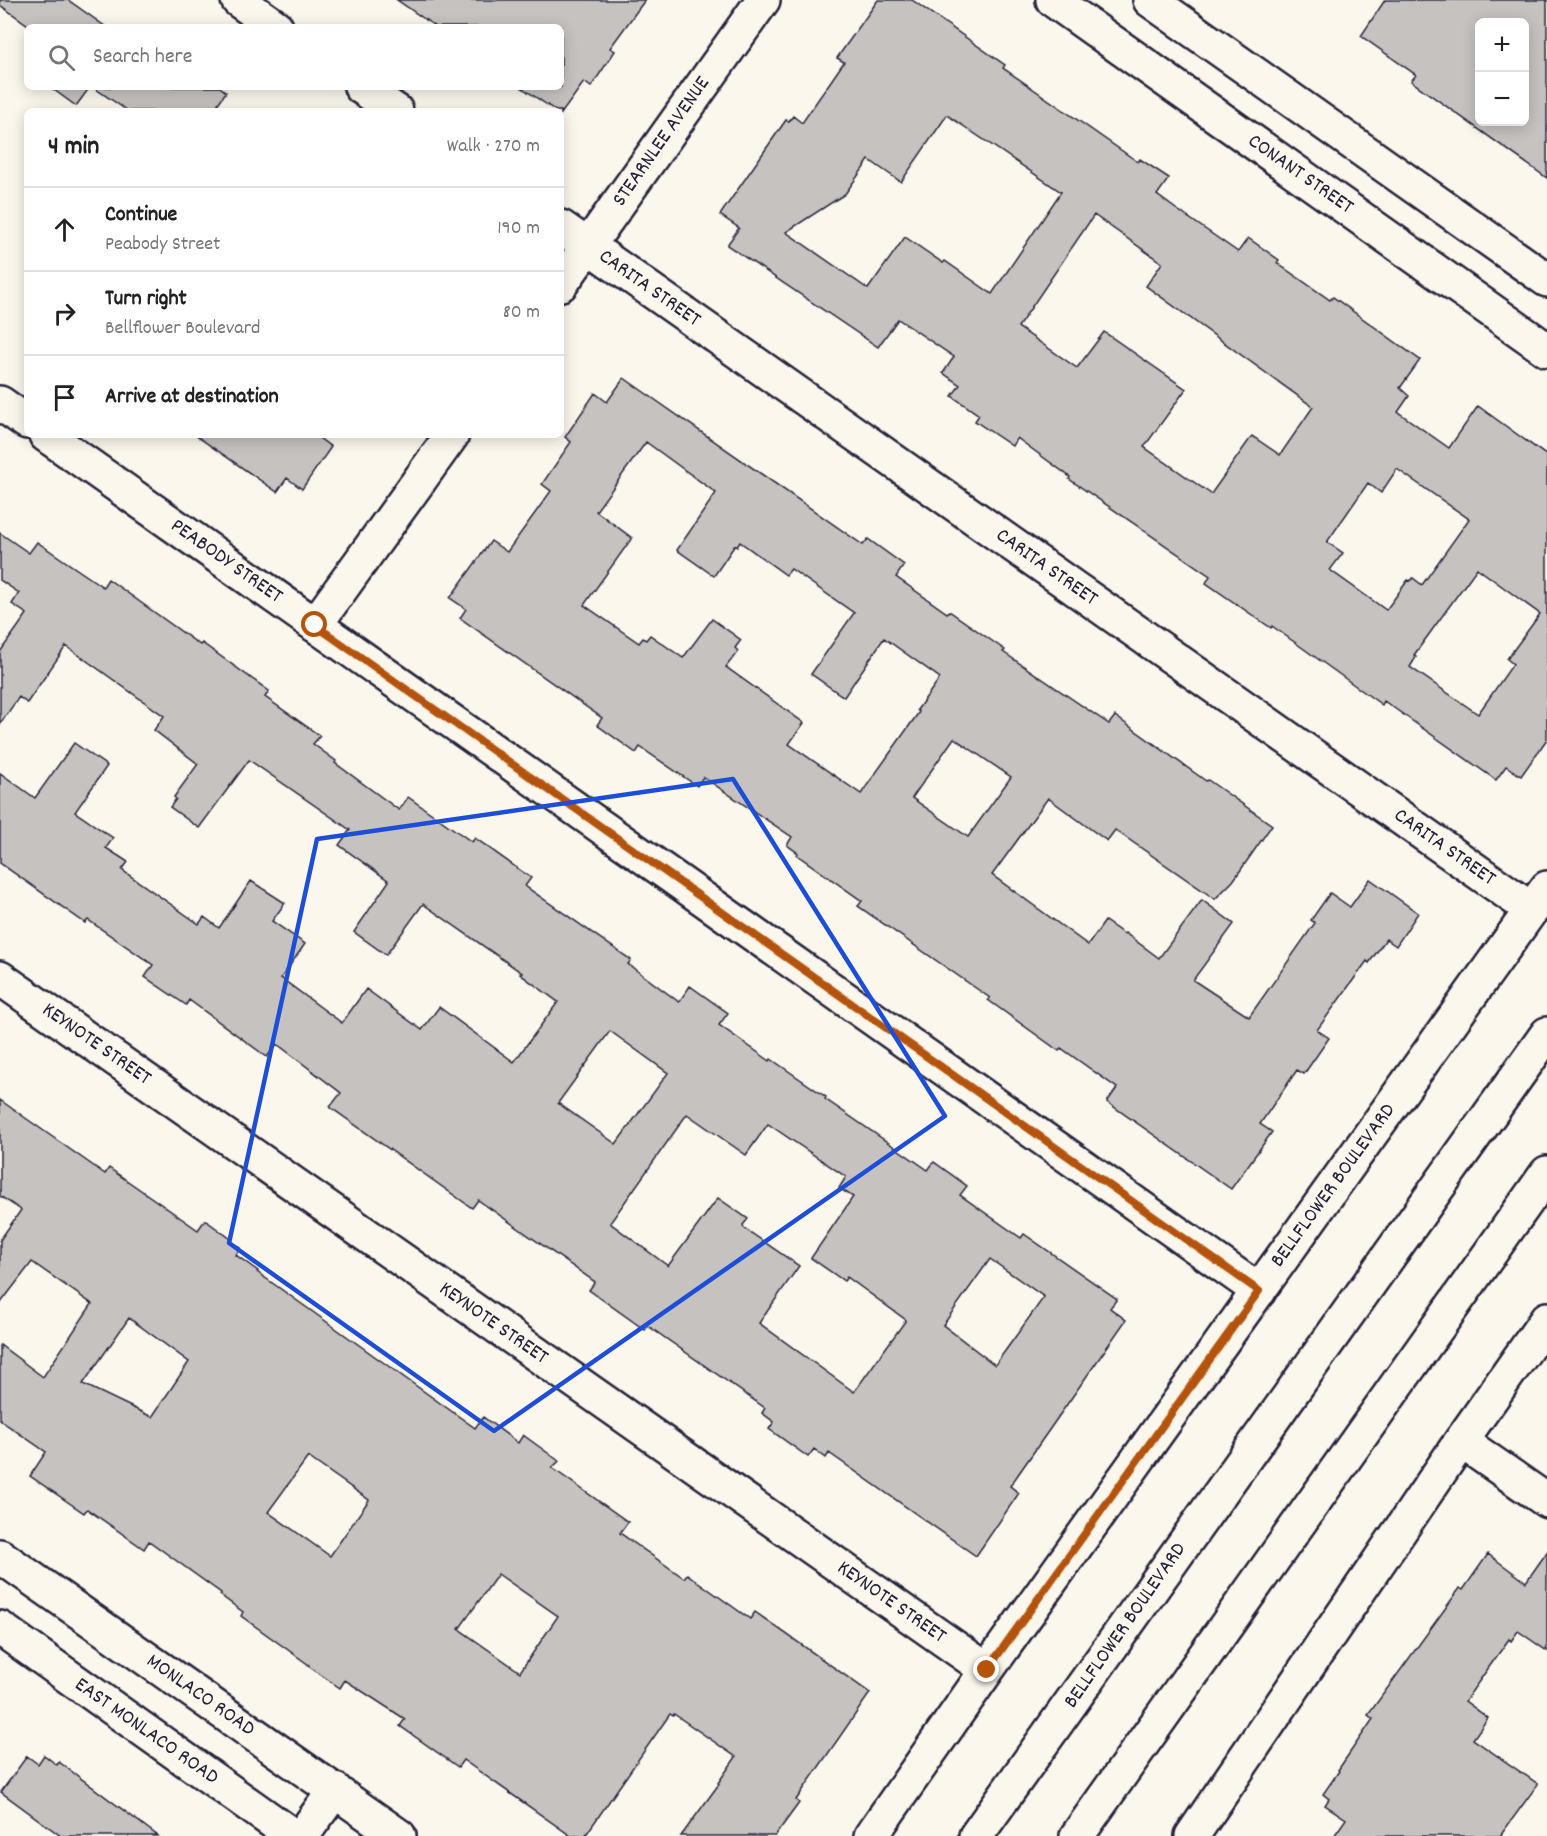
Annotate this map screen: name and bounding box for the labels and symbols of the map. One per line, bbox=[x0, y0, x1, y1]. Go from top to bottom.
street label: STEARNLEE AVENUE bbox=[606, 70, 718, 213]
street label: CONANT STREET bbox=[1241, 127, 1360, 223]
street label: CARITA STREET bbox=[592, 243, 707, 336]
street label: PEABODY STREET bbox=[164, 512, 289, 612]
street label: CARITA STREET bbox=[989, 522, 1104, 615]
route start bbox=[301, 611, 327, 637]
street label: CARITA STREET bbox=[1387, 802, 1502, 895]
street label: KEYNOTE STREET bbox=[35, 996, 157, 1094]
street label: BELLFLOWER BOULEVARD bbox=[1264, 1098, 1404, 1274]
street label: KEYNOTE STREET bbox=[432, 1275, 554, 1373]
street label: BELLFLOWER BOULEVARD bbox=[1057, 1537, 1195, 1715]
street label: KEYNOTE STREET bbox=[830, 1554, 952, 1652]
street label: MONLACO ROAD bbox=[140, 1647, 261, 1745]
route end bbox=[973, 1656, 999, 1682]
street label: EAST MONLACO ROAD bbox=[68, 1671, 224, 1793]

